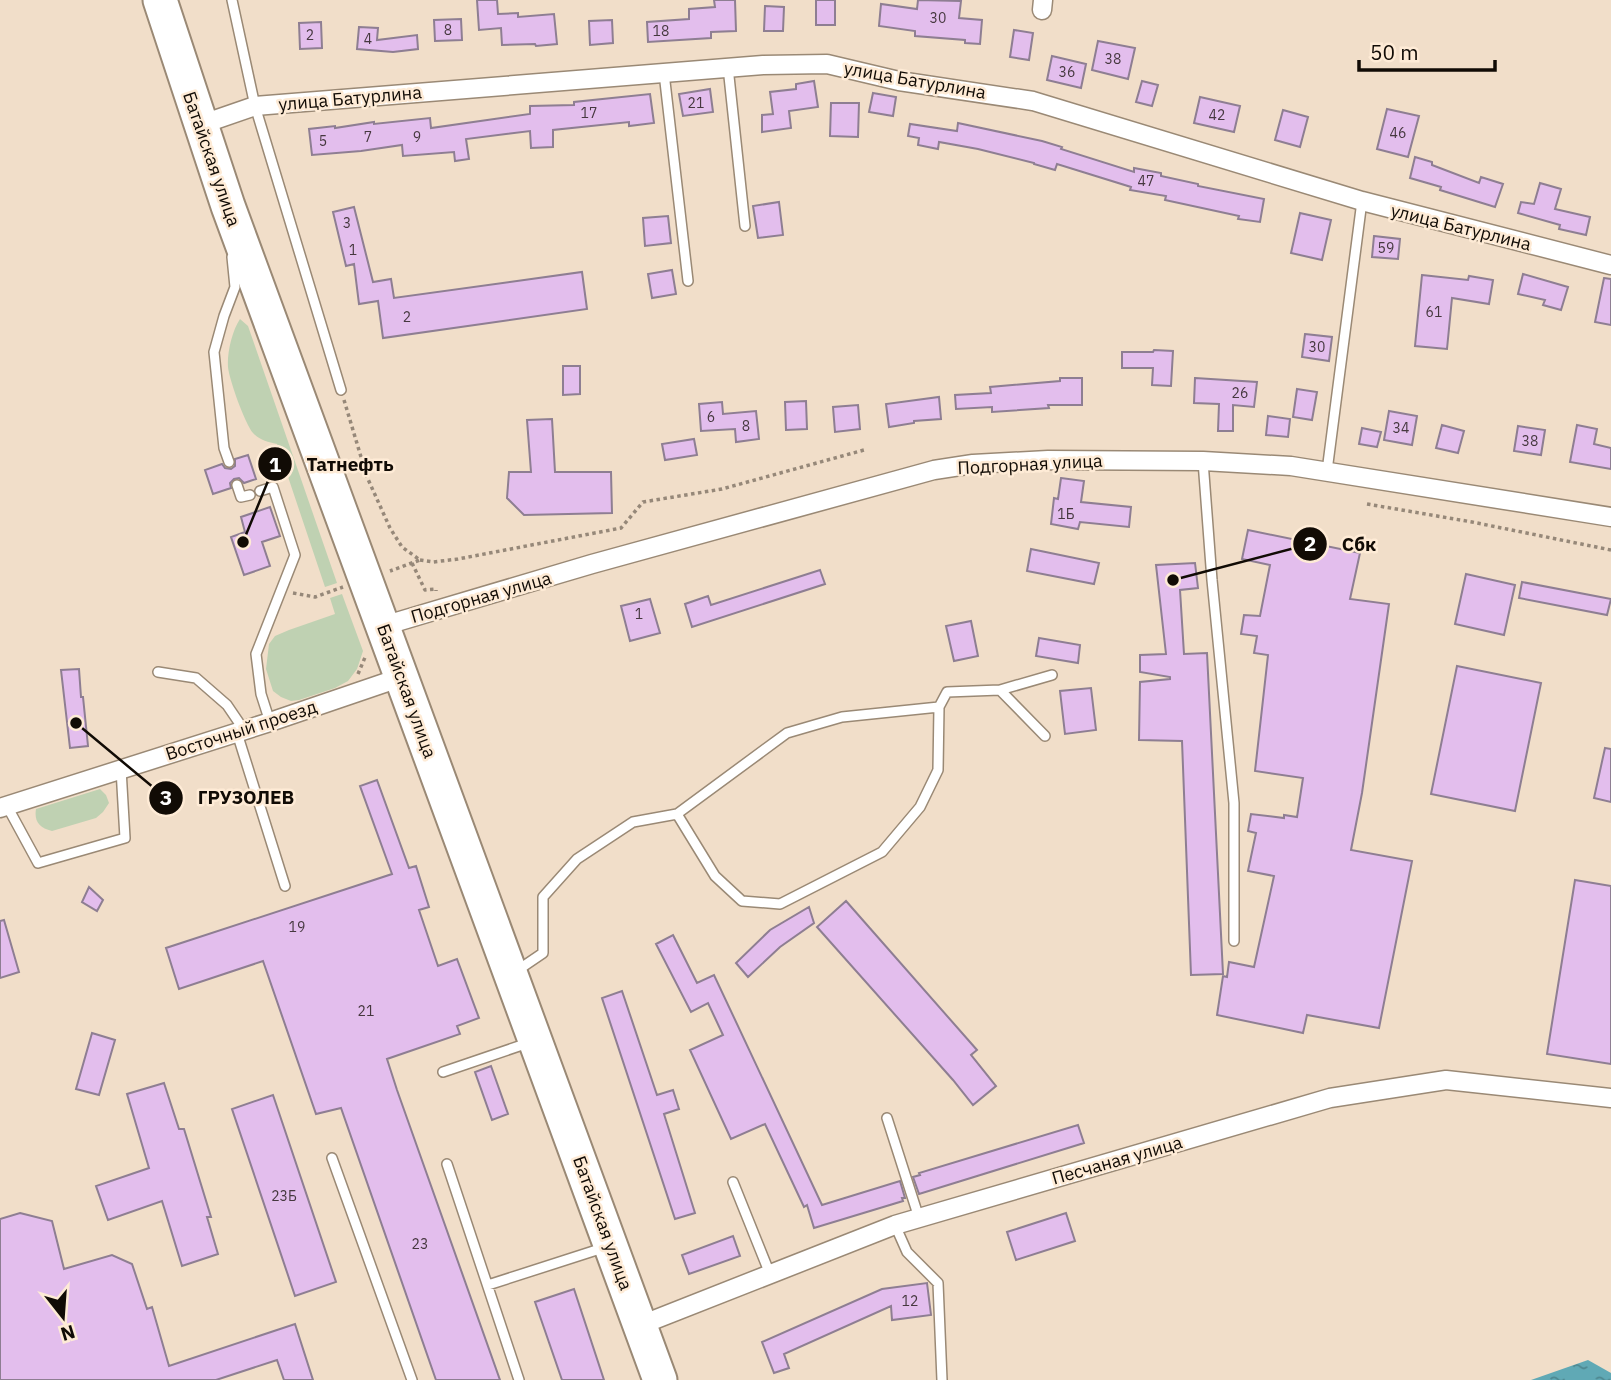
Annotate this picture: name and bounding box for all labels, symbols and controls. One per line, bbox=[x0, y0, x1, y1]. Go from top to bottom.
house number: 30 bbox=[930, 9, 946, 27]
house number: 8 bbox=[444, 21, 452, 39]
house number: 18 bbox=[653, 22, 669, 40]
house number: 2 bbox=[306, 26, 314, 44]
scale bar bbox=[1359, 28, 1496, 72]
house number: 4 bbox=[364, 30, 372, 48]
text: 50 m bbox=[1370, 38, 1419, 66]
house number: 38 bbox=[1105, 50, 1121, 68]
street label: улица Батурлина bbox=[842, 56, 988, 104]
house number: 36 bbox=[1059, 63, 1075, 81]
street label: улица Батурлина bbox=[277, 80, 423, 116]
street label: Батайская улица bbox=[178, 88, 246, 230]
house number: 21 bbox=[688, 94, 704, 112]
house number: 17 bbox=[581, 104, 597, 122]
house number: 42 bbox=[1209, 106, 1225, 124]
house number: 46 bbox=[1390, 124, 1406, 142]
house number: 7 bbox=[364, 128, 372, 146]
house number: 9 bbox=[413, 128, 421, 146]
house number: 5 bbox=[319, 132, 327, 150]
house number: 47 bbox=[1138, 172, 1154, 190]
street label: улица Батурлина bbox=[1388, 198, 1534, 256]
house number: 3 bbox=[343, 214, 351, 232]
house number: 59 bbox=[1378, 239, 1394, 257]
house number: 1 bbox=[349, 241, 357, 259]
house number: 61 bbox=[1426, 303, 1442, 321]
house number: 2 bbox=[403, 308, 411, 326]
house number: 30 bbox=[1309, 338, 1325, 356]
house number: 26 bbox=[1232, 384, 1248, 402]
house number: 6 bbox=[707, 408, 715, 426]
house number: 8 bbox=[742, 417, 750, 435]
house number: 34 bbox=[1393, 419, 1409, 437]
house number: 38 bbox=[1522, 432, 1538, 450]
callout: Татнефть bbox=[258, 444, 408, 484]
street label: Подгорная улица bbox=[957, 449, 1103, 479]
text: 1 bbox=[269, 450, 282, 478]
text: Татнефть bbox=[306, 452, 394, 476]
house number: 1Б bbox=[1057, 505, 1075, 523]
callout: Сбк bbox=[1293, 524, 1390, 564]
text: 2 bbox=[1304, 529, 1316, 557]
text: Сбк bbox=[1342, 532, 1376, 556]
street label: Подгорная улица bbox=[408, 566, 554, 628]
house number: 1 bbox=[635, 605, 643, 623]
street label: Батайская улица bbox=[372, 621, 442, 762]
street label: Восточный проезд bbox=[162, 695, 320, 765]
callout: ГРУЗОЛЕВ bbox=[149, 778, 308, 818]
text: 3 bbox=[160, 783, 172, 811]
text: ГРУЗОЛЕВ bbox=[198, 785, 294, 809]
house number: 19 bbox=[289, 918, 305, 936]
house number: 21 bbox=[358, 1002, 374, 1020]
street label: Песчаная улица bbox=[1049, 1130, 1185, 1190]
street label: Батайская улица bbox=[568, 1153, 638, 1294]
house number: 23Б bbox=[271, 1187, 297, 1205]
house number: 23 bbox=[412, 1235, 428, 1253]
north arrow bbox=[28, 1282, 98, 1352]
house number: 12 bbox=[902, 1292, 918, 1310]
text: N bbox=[58, 1320, 78, 1347]

